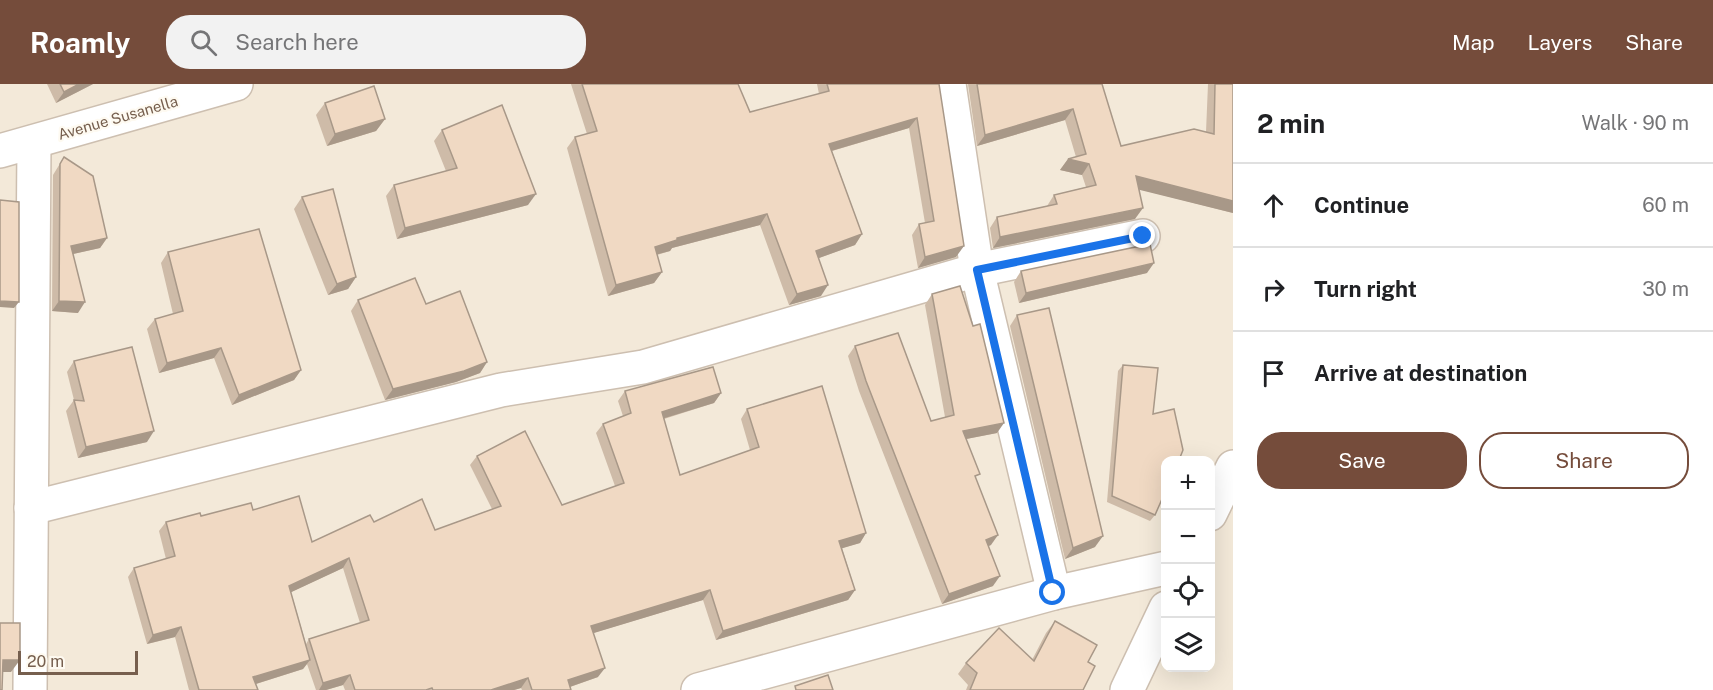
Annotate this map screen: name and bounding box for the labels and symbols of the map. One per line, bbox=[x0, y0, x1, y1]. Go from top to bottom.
street label: Avenue Susanella bbox=[56, 92, 180, 143]
route end bbox=[1129, 222, 1155, 248]
route start bbox=[1039, 579, 1065, 605]
scale bar bbox=[18, 648, 138, 676]

